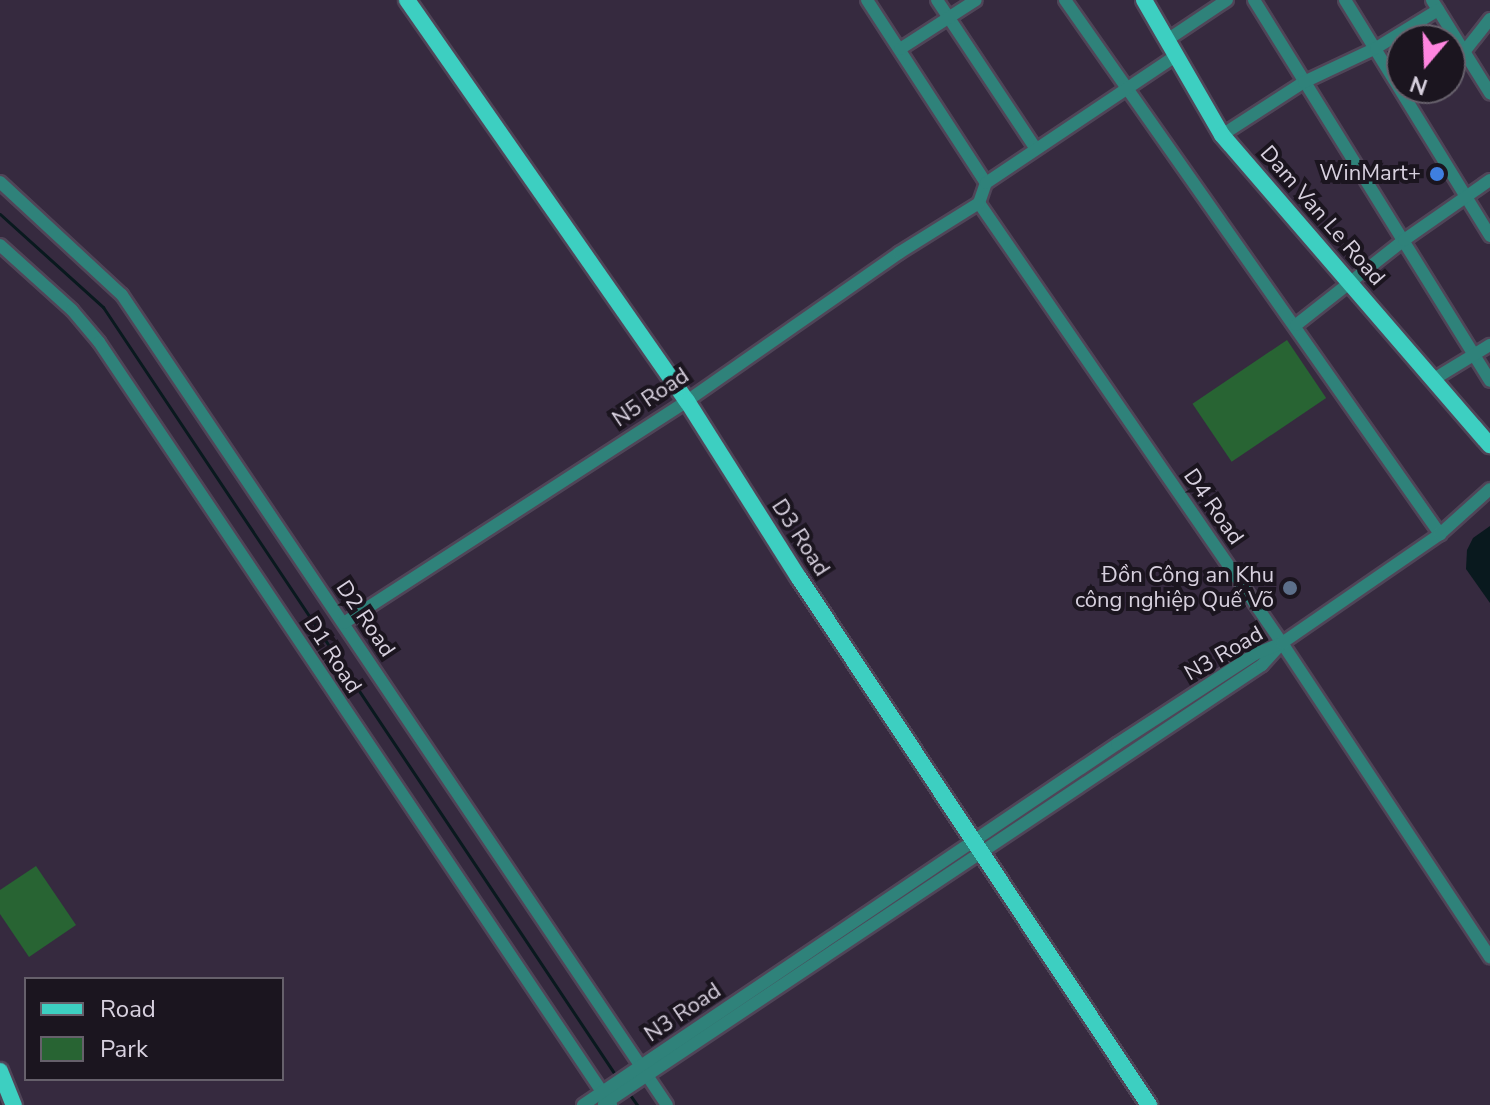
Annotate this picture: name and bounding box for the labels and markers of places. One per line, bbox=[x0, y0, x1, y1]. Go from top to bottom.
place label: WinMart+ bbox=[1319, 161, 1421, 187]
marker: WinMart+ bbox=[1428, 165, 1446, 183]
place label: Đồn Công an Khu công nghiệp Quế Võ bbox=[1075, 562, 1274, 614]
marker: Đồn Công an Khu công nghiệp Quế Võ bbox=[1281, 579, 1299, 597]

